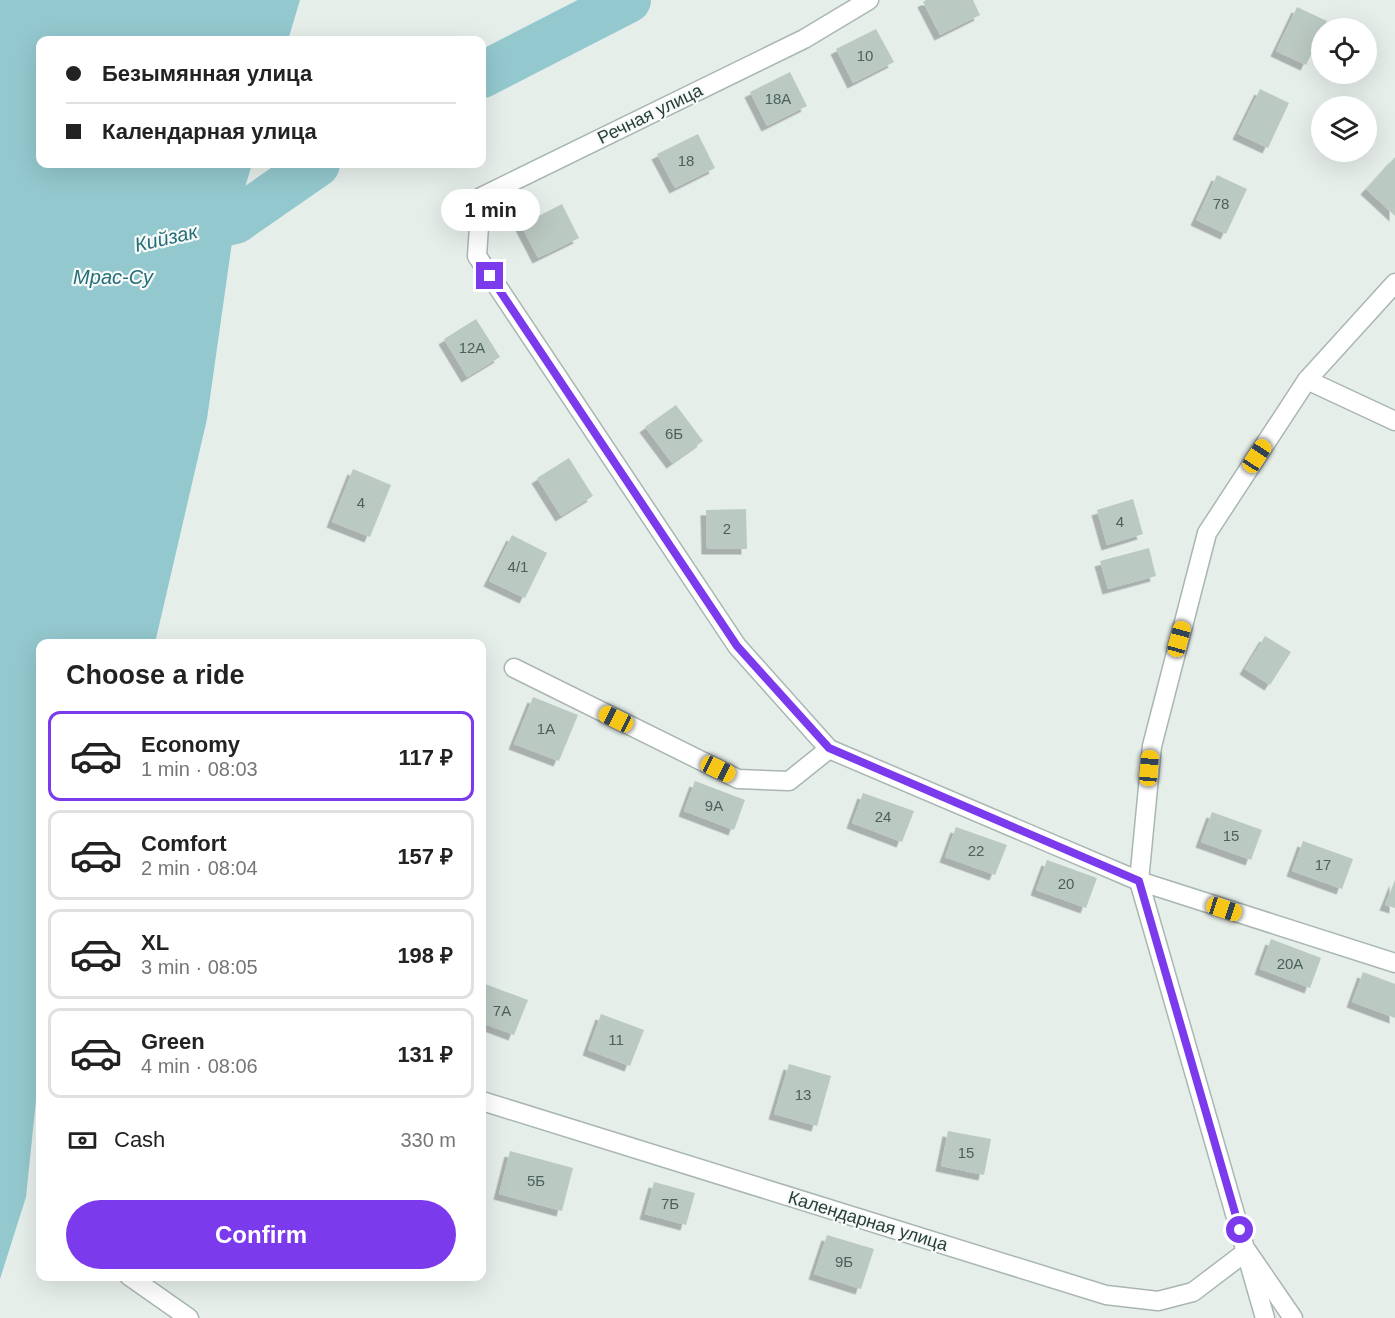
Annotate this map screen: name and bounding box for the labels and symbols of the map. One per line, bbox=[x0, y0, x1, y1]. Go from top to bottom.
house number: 10 bbox=[857, 47, 873, 64]
street label: Речная улица bbox=[594, 80, 707, 148]
house number: 18А bbox=[765, 90, 791, 107]
house number: 18 bbox=[678, 152, 694, 169]
callout: 1 min bbox=[440, 189, 540, 231]
house number: 78 bbox=[1213, 195, 1229, 212]
water label: Кийзак bbox=[133, 220, 201, 256]
route end bbox=[476, 262, 503, 289]
water label: Мрас-Су bbox=[73, 266, 154, 288]
house number: 12А bbox=[459, 339, 485, 356]
house number: 6Б bbox=[665, 425, 683, 442]
car bbox=[1240, 436, 1274, 476]
house number: 4 bbox=[357, 494, 365, 511]
house number: 4 bbox=[1116, 513, 1124, 530]
house number: 2 bbox=[723, 520, 731, 537]
house number: 4/1 bbox=[508, 558, 528, 575]
car bbox=[1166, 619, 1192, 659]
car bbox=[596, 703, 636, 735]
house number: 1А bbox=[537, 720, 555, 737]
car bbox=[1138, 749, 1160, 787]
car bbox=[698, 753, 738, 785]
house number: 9А bbox=[705, 797, 723, 814]
house number: 24 bbox=[875, 808, 891, 825]
house number: 15 bbox=[1223, 827, 1239, 844]
house number: 22 bbox=[968, 842, 984, 859]
house number: 17 bbox=[1315, 856, 1331, 873]
house number: 20 bbox=[1058, 875, 1074, 892]
car bbox=[1204, 895, 1244, 923]
house number: 20А bbox=[1277, 955, 1303, 972]
house number: 7А bbox=[493, 1002, 511, 1019]
house number: 11 bbox=[608, 1031, 624, 1048]
house number: 13 bbox=[795, 1086, 811, 1103]
house number: 15 bbox=[958, 1144, 974, 1161]
house number: 5Б bbox=[527, 1172, 545, 1189]
street label: Календарная улица bbox=[786, 1187, 951, 1255]
house number: 7Б bbox=[661, 1195, 679, 1212]
route start bbox=[1226, 1216, 1253, 1243]
house number: 9Б bbox=[835, 1253, 853, 1270]

